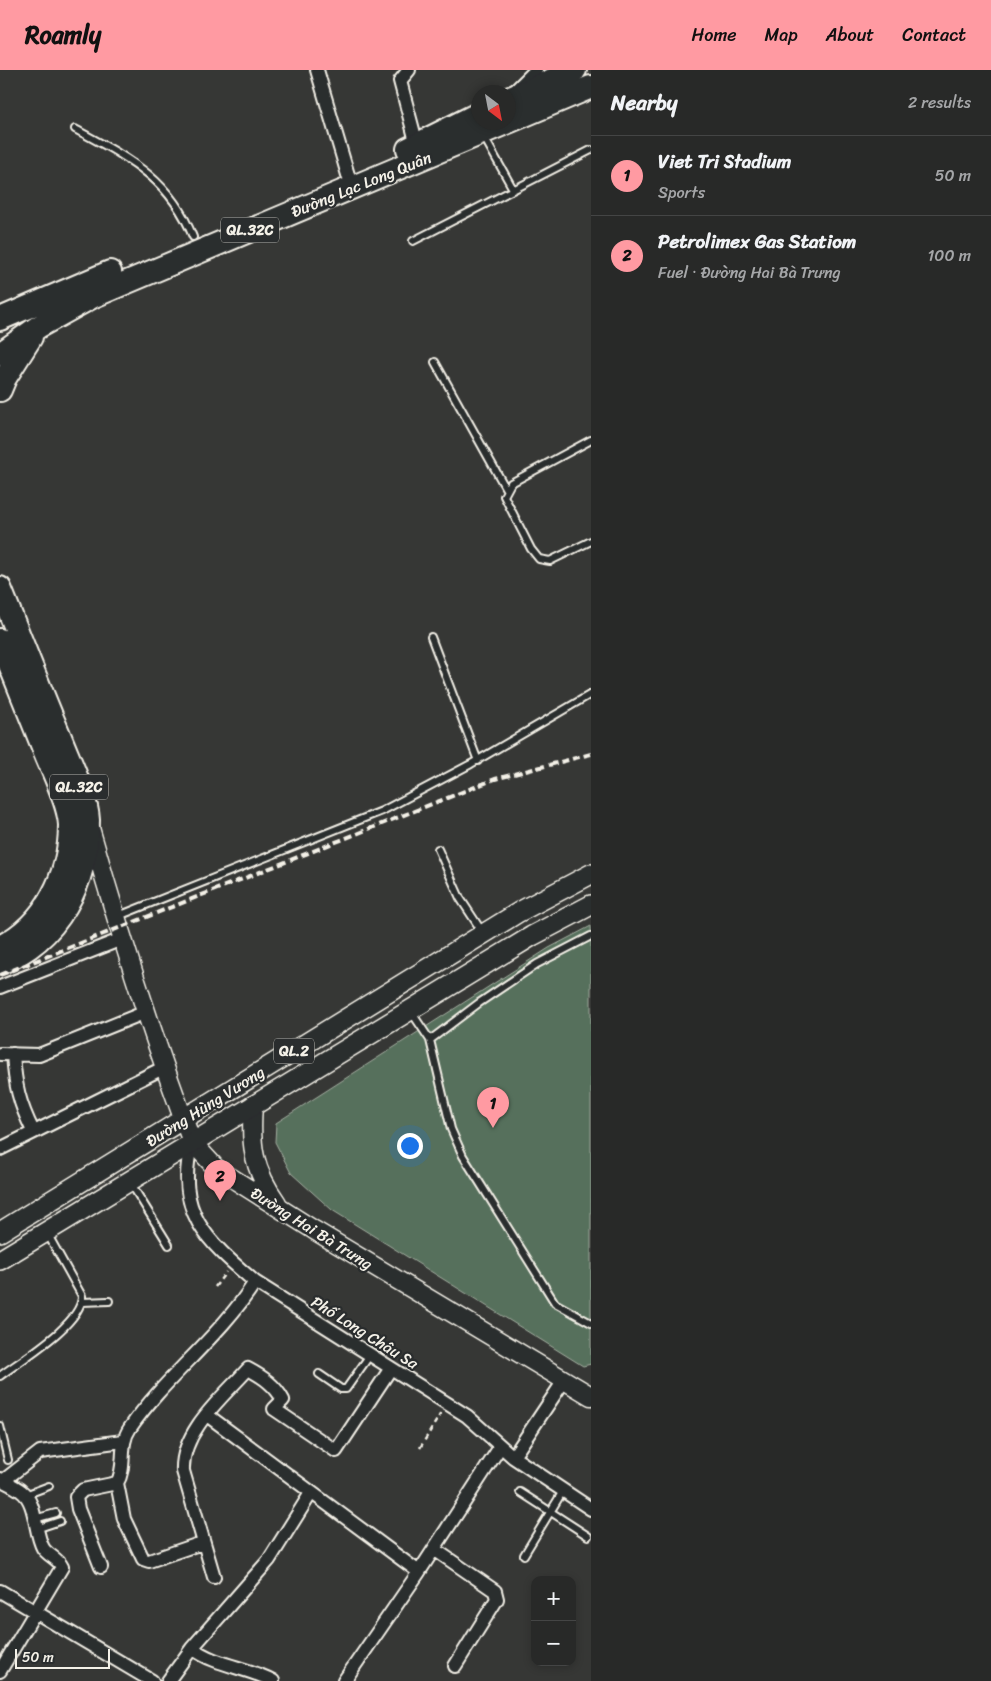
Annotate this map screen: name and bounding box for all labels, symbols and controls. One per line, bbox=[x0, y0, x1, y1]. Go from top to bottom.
text: Roamly bbox=[25, 14, 101, 56]
text: Home bbox=[692, 19, 737, 51]
text: Map bbox=[765, 19, 798, 51]
text: About bbox=[826, 19, 874, 51]
text: Contact bbox=[902, 19, 966, 51]
text: Nearby bbox=[611, 84, 677, 122]
north arrow bbox=[471, 85, 516, 130]
text: 2 results bbox=[908, 88, 971, 117]
street label: Đường Lạc Long Quân bbox=[286, 143, 436, 226]
text: Viet Tri Stadium bbox=[658, 145, 791, 178]
text: 1 bbox=[624, 161, 630, 190]
text: 50 m bbox=[935, 161, 971, 190]
text: Sports bbox=[658, 178, 705, 207]
road number: QL.32C bbox=[221, 218, 279, 242]
text: Petrolimex Gas Statiom bbox=[658, 225, 856, 258]
text: 2 bbox=[622, 241, 632, 270]
text: 100 m bbox=[927, 241, 971, 270]
text: Fuel · Đường Hai Bà Trưng bbox=[658, 258, 841, 287]
road number: QL.32C bbox=[50, 774, 108, 800]
road number: QL.2 bbox=[274, 1038, 314, 1064]
street label: Đường Hùng Vương bbox=[140, 1058, 271, 1155]
pin: 1 bbox=[477, 1087, 509, 1128]
your location bbox=[397, 1133, 423, 1159]
pin: 2 bbox=[204, 1160, 236, 1201]
street label: Đường Hai Bà Trưng bbox=[245, 1179, 379, 1278]
street label: Phố Long Châu Sa bbox=[305, 1288, 425, 1378]
map controls bbox=[531, 1576, 576, 1666]
button: + bbox=[531, 1576, 576, 1621]
button: − bbox=[531, 1621, 576, 1666]
text: 50 m bbox=[22, 1645, 54, 1670]
scale bar bbox=[15, 1646, 110, 1669]

